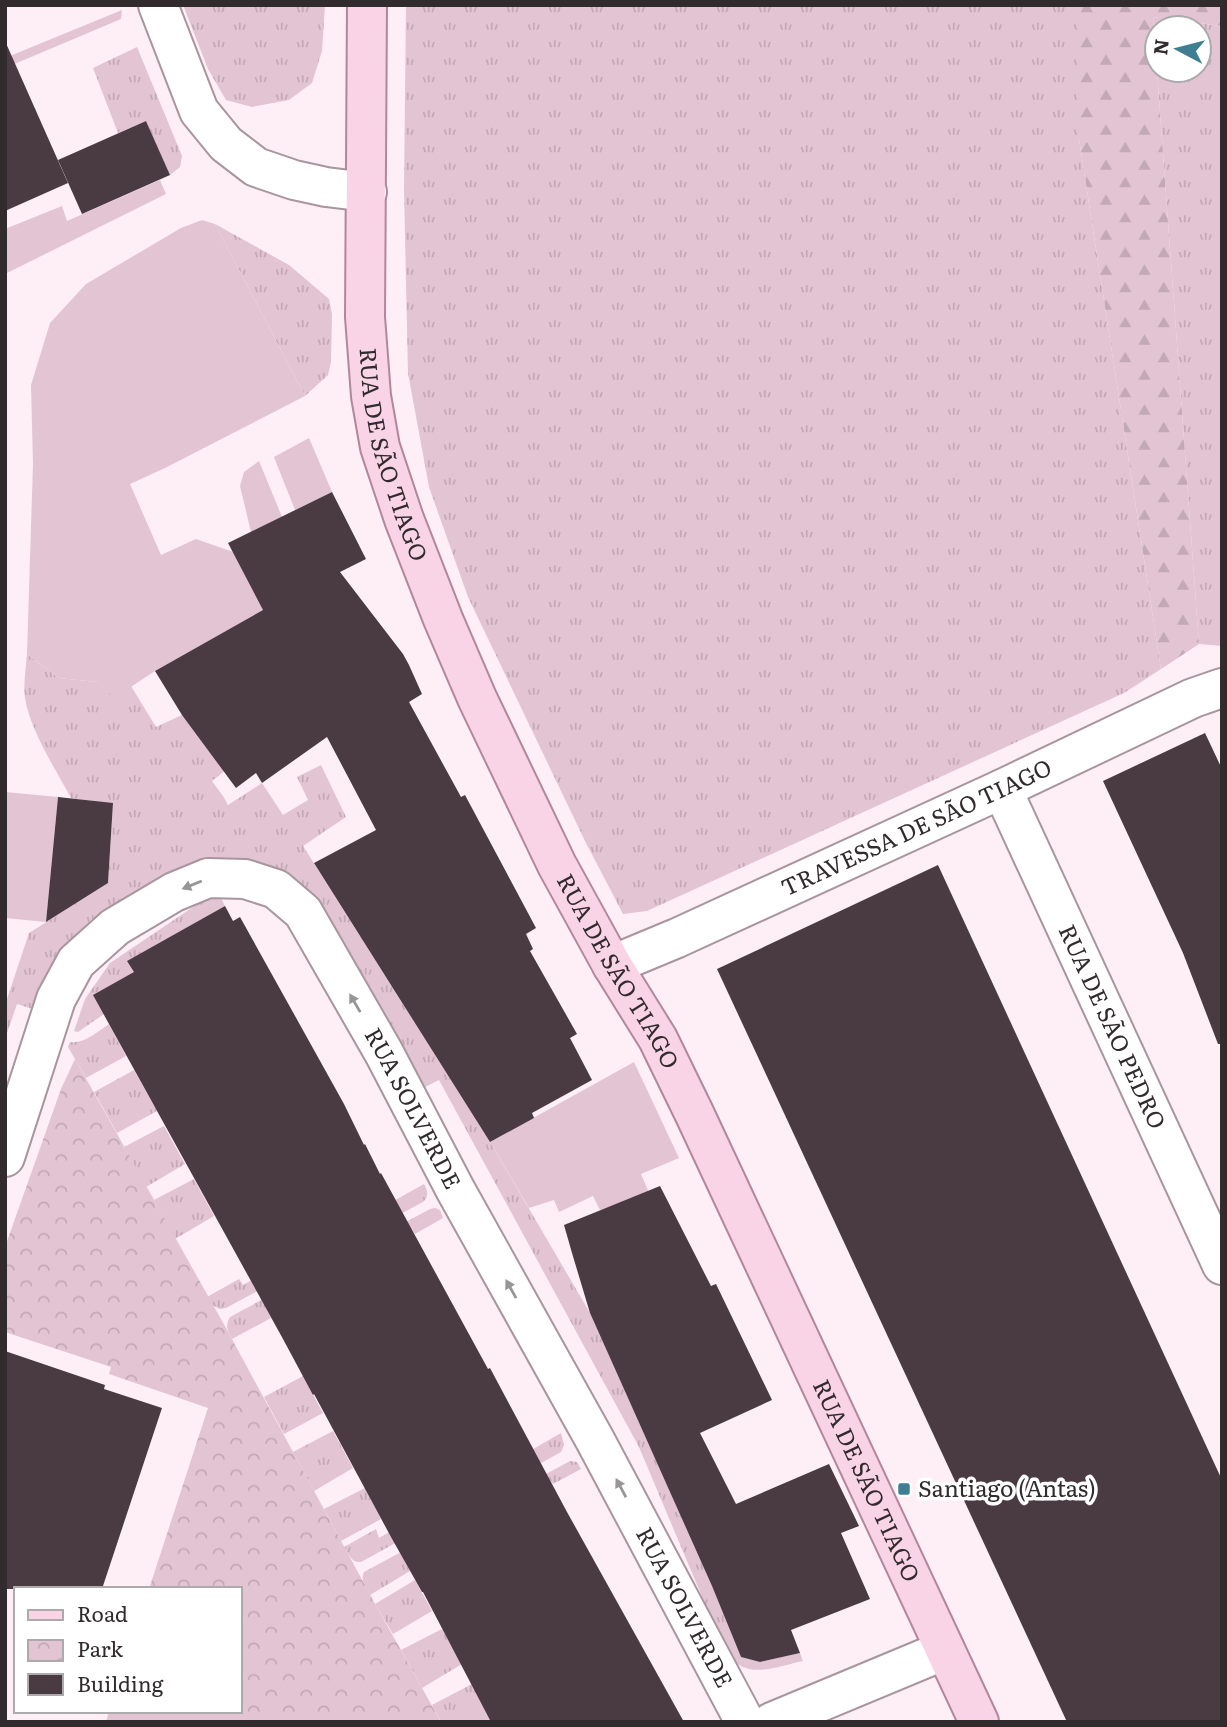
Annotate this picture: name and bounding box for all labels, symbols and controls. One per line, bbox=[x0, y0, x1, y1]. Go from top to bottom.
north arrow bbox=[1143, 14, 1213, 84]
text: N bbox=[1145, 37, 1175, 56]
street label: RUA DE SÃO TIAGO bbox=[352, 346, 438, 566]
street label: TRAVESSA DE SÃO TIAGO bbox=[775, 749, 1057, 903]
street label: RUA DE SÃO TIAGO bbox=[550, 867, 689, 1074]
one-way arrow bbox=[181, 879, 202, 890]
street label: RUA DE SÃO PEDRO bbox=[1052, 918, 1176, 1134]
one-way arrow bbox=[349, 994, 361, 1013]
street label: RUA SOLVERDE bbox=[358, 1021, 471, 1194]
one-way arrow bbox=[505, 1279, 517, 1299]
street label: RUA DE SÃO TIAGO bbox=[806, 1373, 930, 1587]
place label: Santiago (Antas) bbox=[918, 1470, 1096, 1504]
one-way arrow bbox=[615, 1478, 627, 1498]
marker: Santiago (Antas) bbox=[896, 1481, 912, 1497]
street label: RUA SOLVERDE bbox=[629, 1520, 743, 1693]
legend bbox=[14, 1587, 242, 1713]
text: Road bbox=[77, 1597, 128, 1628]
text: Park bbox=[77, 1632, 123, 1663]
text: Building bbox=[77, 1667, 164, 1698]

